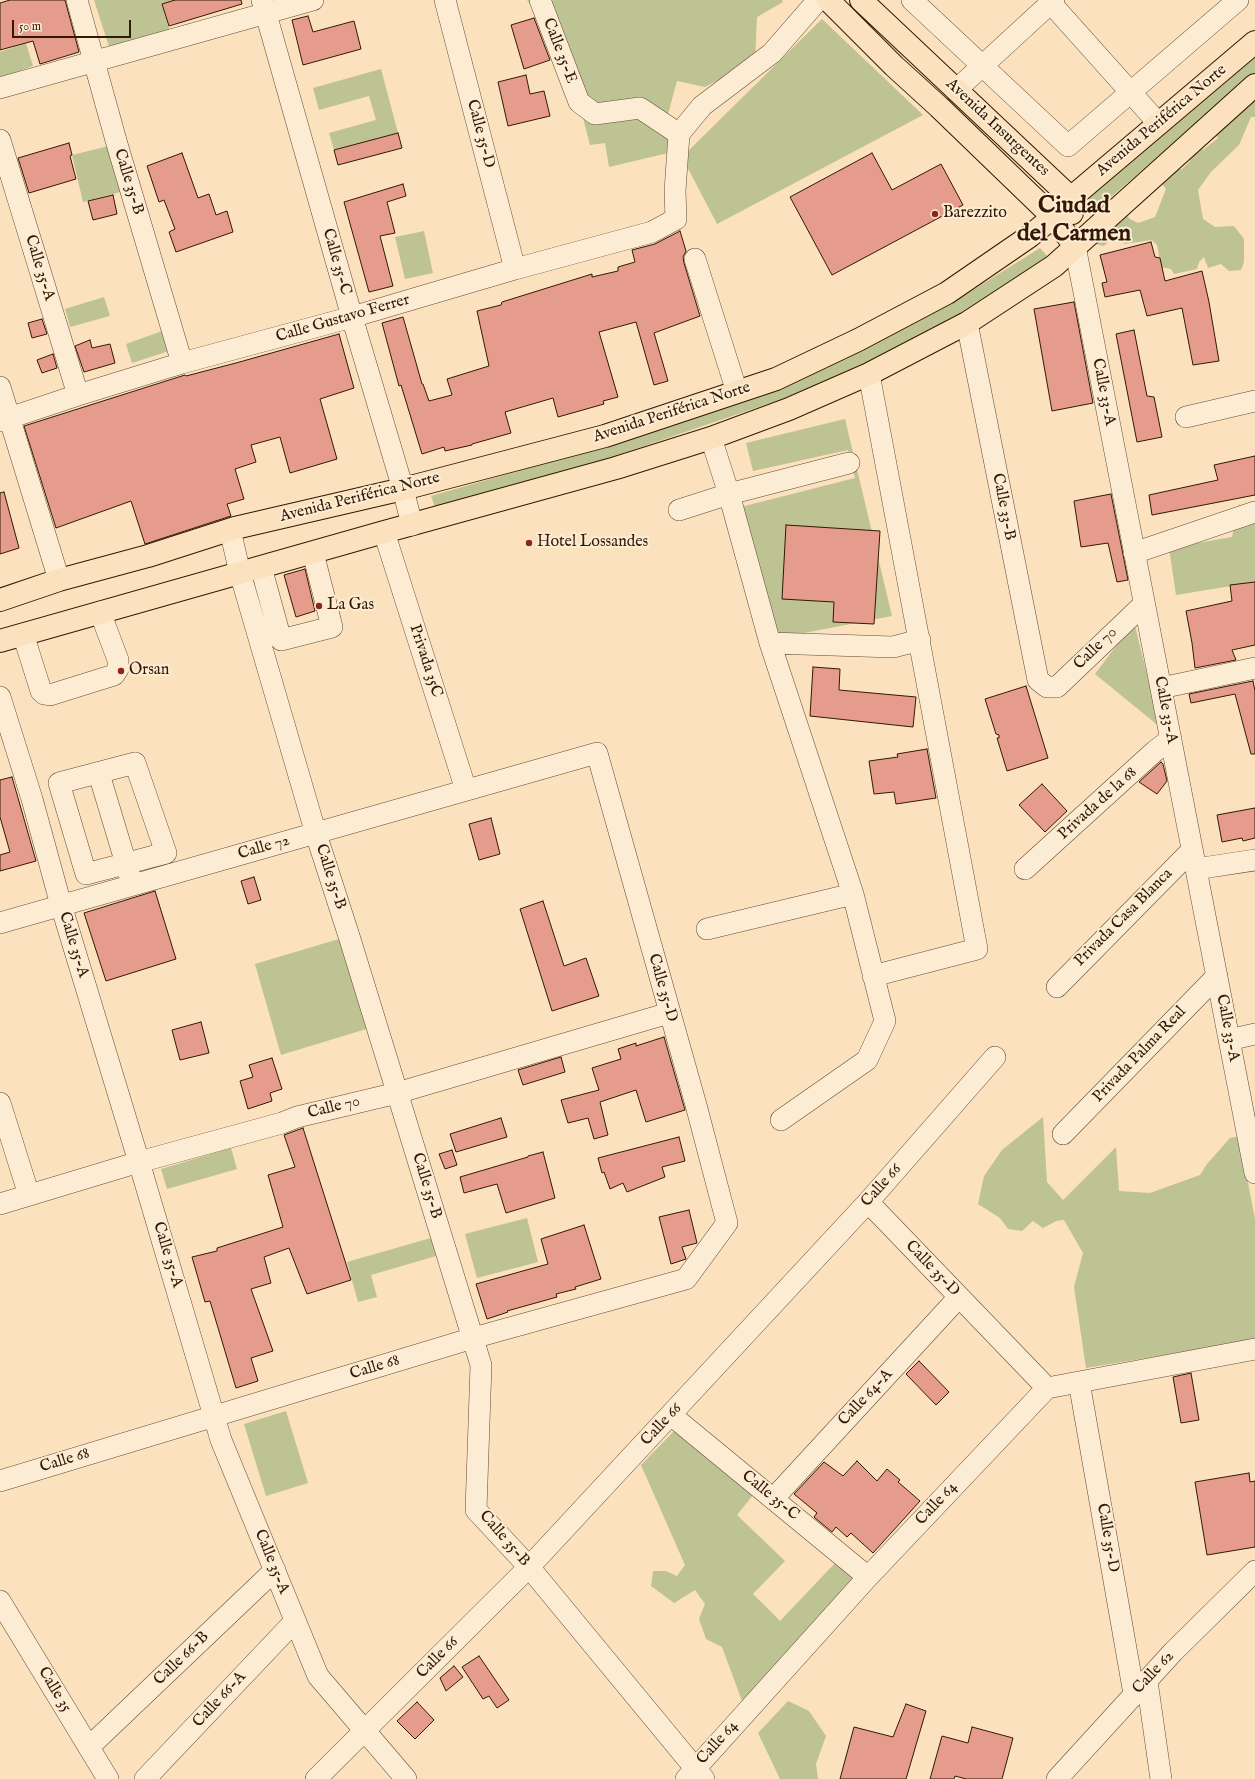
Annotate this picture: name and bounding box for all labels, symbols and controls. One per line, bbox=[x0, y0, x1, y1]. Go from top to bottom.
scale bar bbox=[14, 12, 133, 38]
street label: Calle 35-E bbox=[538, 16, 580, 86]
text: 50 m bbox=[19, 19, 41, 34]
street label: Avenida Periférica Norte bbox=[1093, 61, 1231, 181]
street label: Avenida Insurgentes bbox=[941, 75, 1053, 181]
street label: Calle 35-D bbox=[462, 98, 498, 170]
street label: Calle 35-B bbox=[109, 147, 147, 217]
district label: Ciudad del Carmen bbox=[1017, 193, 1131, 249]
place label: Barezzito bbox=[943, 204, 1007, 224]
marker: Barezzito bbox=[930, 209, 940, 219]
street label: Calle 35-C bbox=[317, 226, 355, 298]
street label: Calle 35-A bbox=[20, 233, 58, 303]
street label: Calle Gustavo Ferrer bbox=[274, 291, 412, 347]
street label: Calle 33-A bbox=[1087, 357, 1119, 427]
street label: Avenida Periférica Norte bbox=[591, 379, 753, 447]
street label: Avenida Periférica Norte bbox=[278, 469, 442, 527]
street label: Calle 33-B bbox=[987, 472, 1019, 542]
place label: Hotel Lossandes bbox=[537, 533, 648, 553]
marker: Hotel Lossandes bbox=[524, 538, 534, 548]
place label: La Gas bbox=[327, 596, 374, 616]
marker: La Gas bbox=[314, 601, 324, 611]
street label: Privada 35C bbox=[404, 622, 446, 700]
street label: Calle 70 bbox=[1070, 624, 1122, 674]
place label: Orsan bbox=[129, 661, 169, 681]
marker: Orsan bbox=[116, 666, 126, 676]
street label: Calle 33-A bbox=[1149, 675, 1181, 745]
street label: Privada de la 68 bbox=[1055, 764, 1141, 844]
street label: Calle 72 bbox=[236, 831, 292, 865]
street label: Calle 35-B bbox=[310, 842, 350, 912]
street label: Privada Casa Blanca bbox=[1071, 865, 1177, 971]
street label: Calle 35-A bbox=[54, 910, 92, 980]
street label: Calle 35-D bbox=[643, 952, 681, 1024]
street label: Calle 33-A bbox=[1211, 993, 1243, 1063]
street label: Privada Palma Real bbox=[1089, 1003, 1191, 1107]
street label: Calle 70 bbox=[306, 1092, 362, 1124]
street label: Calle 35-B bbox=[407, 1151, 445, 1221]
street label: Calle 66 bbox=[858, 1160, 906, 1212]
street label: Calle 35-A bbox=[148, 1220, 186, 1290]
street label: Calle 35-D bbox=[901, 1237, 963, 1301]
street label: Calle 68 bbox=[348, 1351, 402, 1385]
street label: Calle 64-A bbox=[835, 1366, 897, 1430]
street label: Calle 66 bbox=[637, 1400, 687, 1450]
street label: Calle 68 bbox=[38, 1444, 92, 1478]
street label: Calle 35-C bbox=[737, 1467, 803, 1525]
street label: Calle 64 bbox=[912, 1478, 962, 1530]
street label: Calle 35-D bbox=[1091, 1502, 1123, 1574]
street label: Calle 35-B bbox=[475, 1507, 533, 1571]
street label: Calle 35-A bbox=[249, 1527, 293, 1597]
street label: Calle 66-B bbox=[150, 1628, 214, 1690]
street label: Calle 66 bbox=[413, 1633, 463, 1683]
street label: Calle 62 bbox=[1129, 1647, 1179, 1699]
street label: Calle 35 bbox=[33, 1664, 75, 1716]
street label: Calle 66-A bbox=[189, 1668, 251, 1732]
street label: Calle 64 bbox=[693, 1717, 743, 1769]

